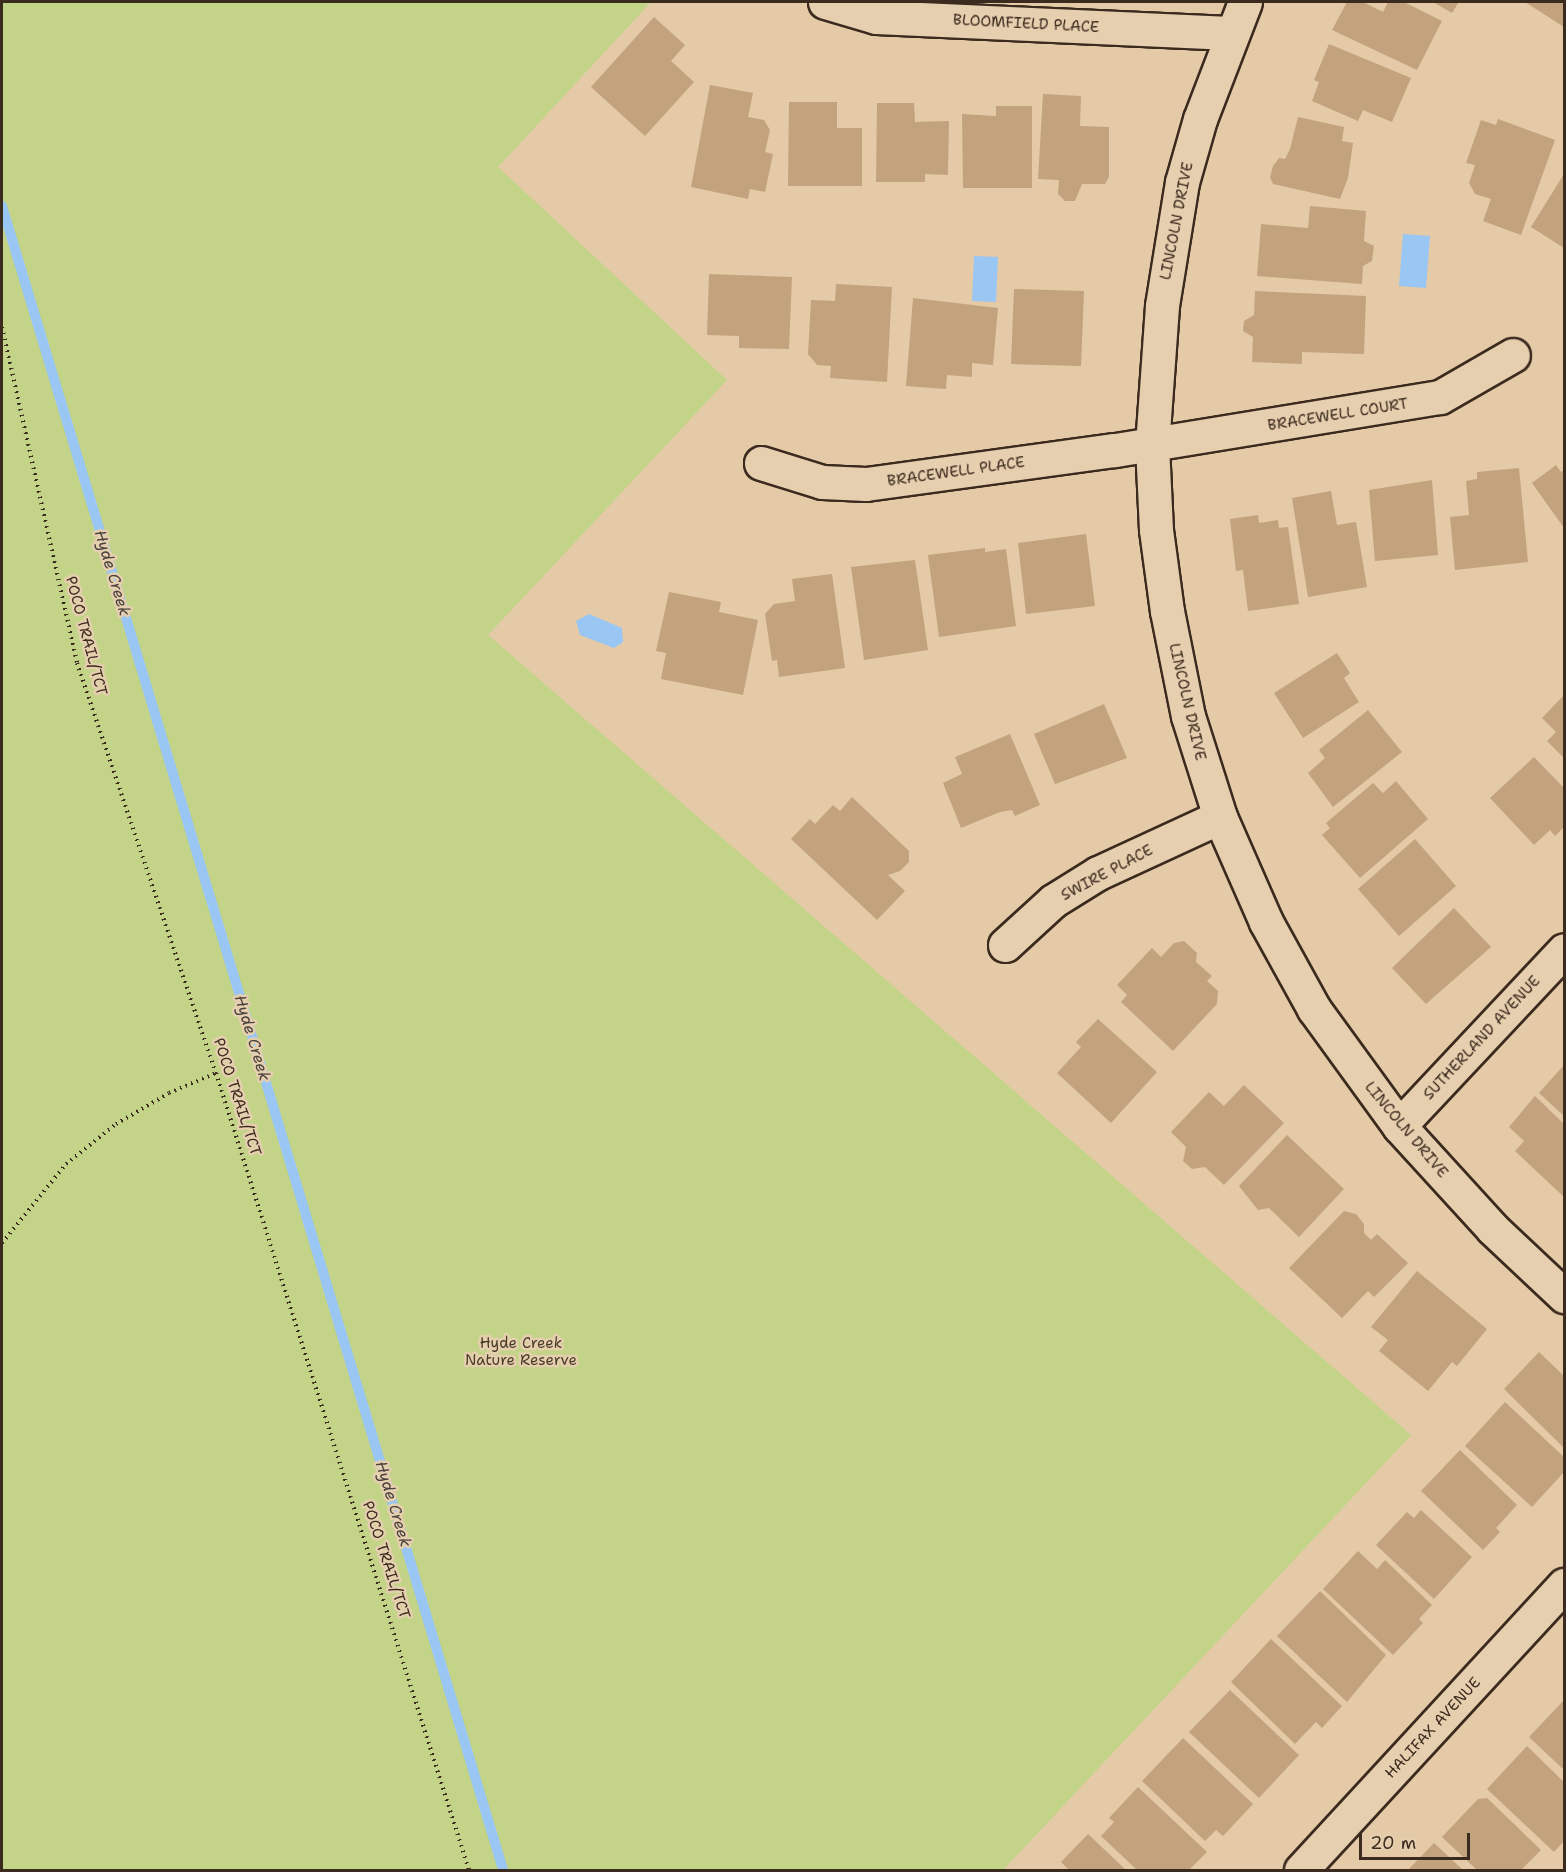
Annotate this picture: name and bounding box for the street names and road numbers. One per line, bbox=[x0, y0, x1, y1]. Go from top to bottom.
street label: BLOOMFIELD PLACE bbox=[952, 11, 1100, 37]
street label: LINCOLN DRIVE bbox=[1157, 160, 1197, 282]
street label: BRACEWELL COURT bbox=[1266, 395, 1410, 435]
street label: BRACEWELL PLACE bbox=[886, 453, 1026, 491]
street label: POCO TRAIL/TCT bbox=[61, 574, 111, 698]
street label: LINCOLN DRIVE bbox=[1165, 642, 1209, 762]
street label: SWIRE PLACE bbox=[1058, 841, 1156, 905]
street label: SUTHERLAND AVENUE bbox=[1420, 972, 1544, 1104]
street label: POCO TRAIL/TCT bbox=[209, 1036, 265, 1158]
street label: LINCOLN DRIVE bbox=[1361, 1078, 1451, 1182]
street label: POCO TRAIL/TCT bbox=[358, 1499, 414, 1621]
street label: HALIFAX AVENUE bbox=[1382, 1674, 1484, 1782]

